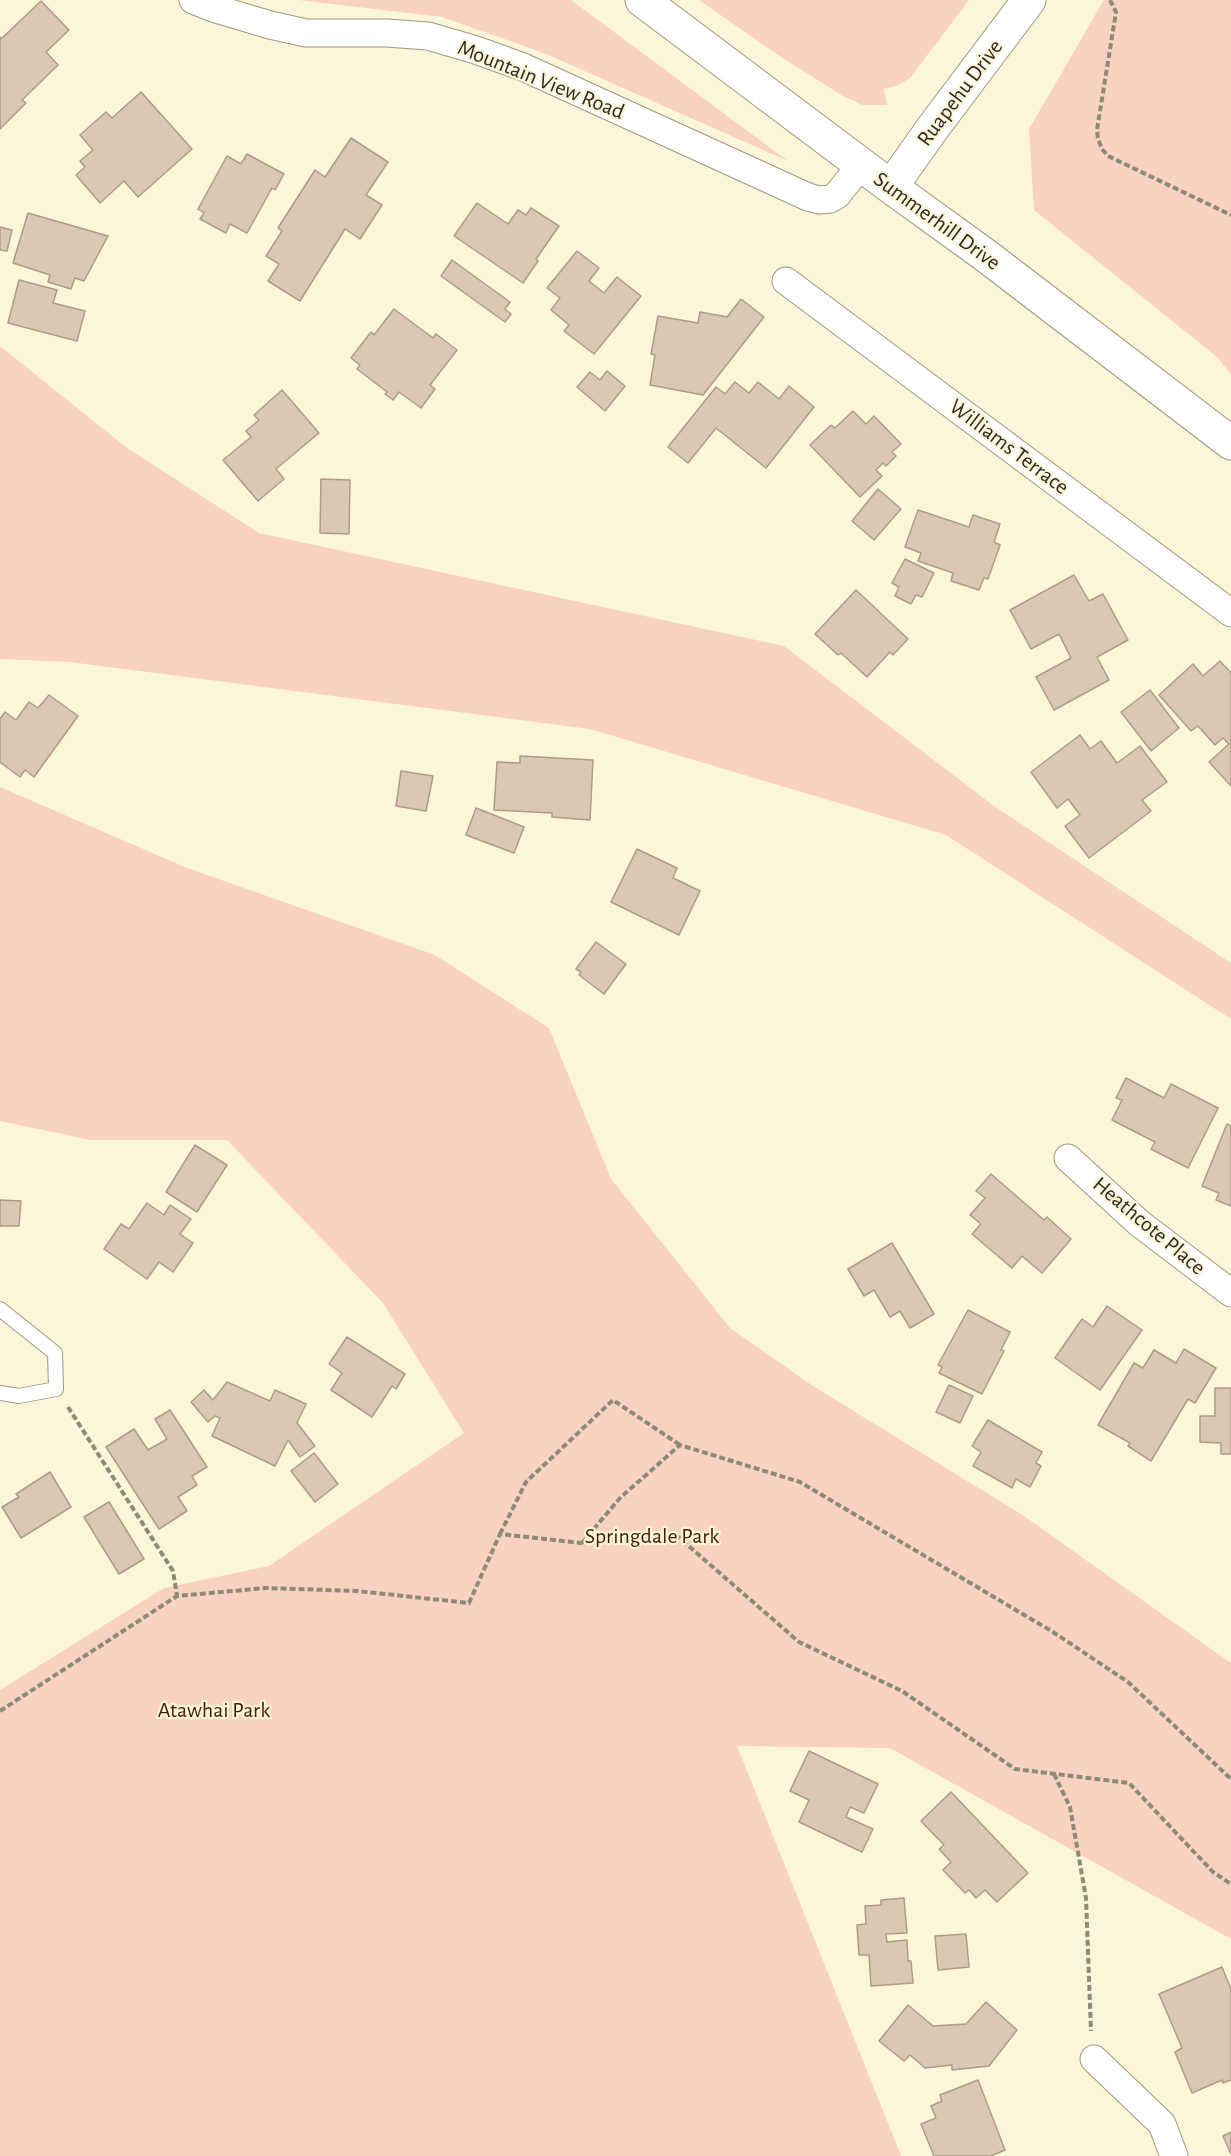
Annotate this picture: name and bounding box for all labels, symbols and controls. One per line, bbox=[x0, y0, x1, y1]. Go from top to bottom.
street label: Mountain View Road bbox=[454, 34, 628, 126]
street label: Ruapehu Drive bbox=[911, 35, 1009, 151]
street label: Summerhill Drive bbox=[868, 166, 1006, 276]
street label: Williams Terrace bbox=[944, 394, 1074, 500]
street label: Heathcote Place bbox=[1087, 1171, 1211, 1281]
park label: Springdale Park bbox=[585, 1523, 719, 1549]
park label: Atawhai Park bbox=[158, 1697, 270, 1723]

